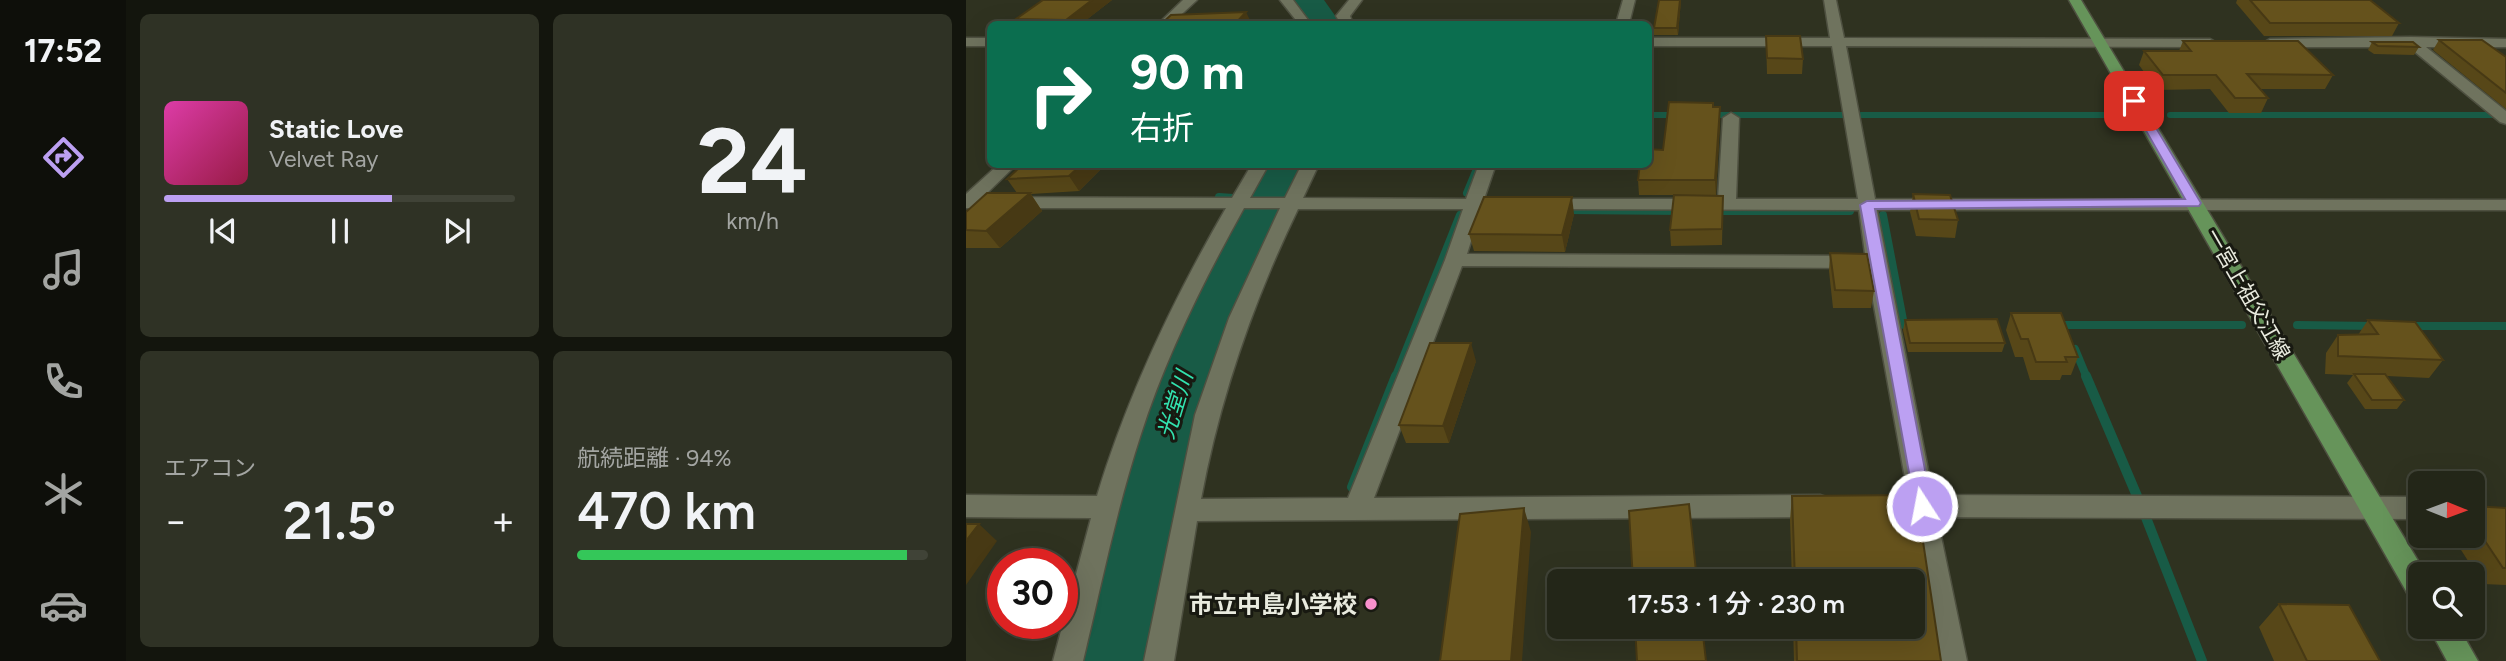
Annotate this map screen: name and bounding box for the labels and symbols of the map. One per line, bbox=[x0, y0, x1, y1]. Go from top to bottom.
pin bbox=[2104, 71, 2164, 131]
street label: 一宮上祖父江線 bbox=[2200, 224, 2296, 364]
water label: 光堂川 bbox=[1152, 365, 1199, 442]
position arrow bbox=[1885, 469, 1959, 543]
north arrow bbox=[2408, 471, 2485, 548]
speed limit sign: 30 bbox=[987, 548, 1078, 639]
place label: 市立中島小学校 bbox=[1189, 590, 1357, 619]
marker: 市立中島小学校 bbox=[1363, 596, 1379, 612]

